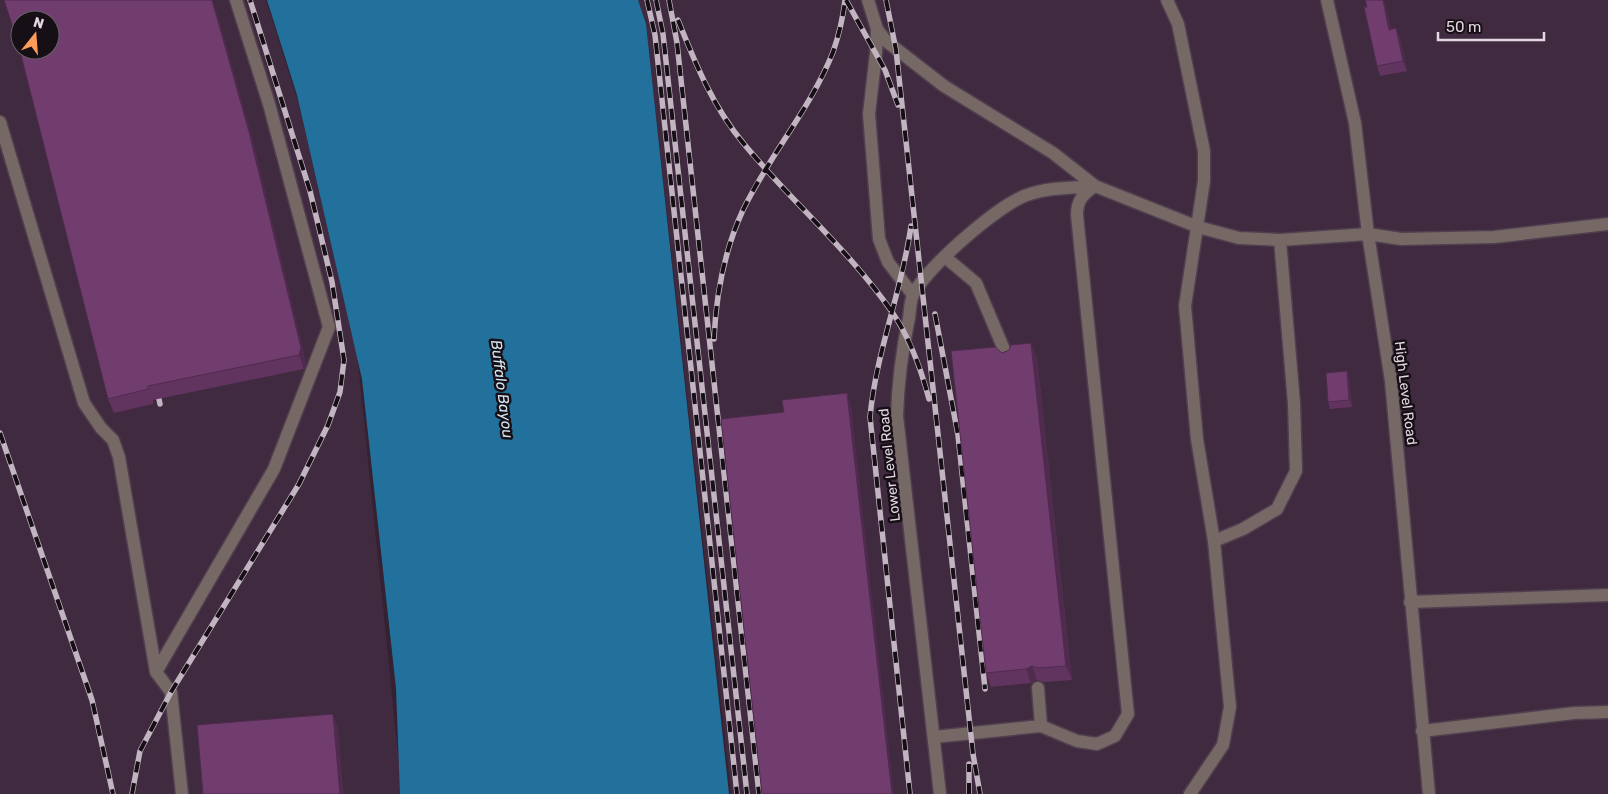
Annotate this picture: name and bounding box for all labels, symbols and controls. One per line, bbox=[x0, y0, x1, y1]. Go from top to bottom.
north arrow bbox=[10, 10, 60, 60]
scale bar bbox=[1438, 10, 1544, 42]
text: N bbox=[31, 13, 46, 33]
text: 50 m bbox=[1446, 18, 1481, 36]
water label: Buffalo Bayou bbox=[487, 339, 517, 439]
street label: High Level Road bbox=[1391, 340, 1420, 446]
street label: Lower Level Road bbox=[875, 408, 904, 522]

